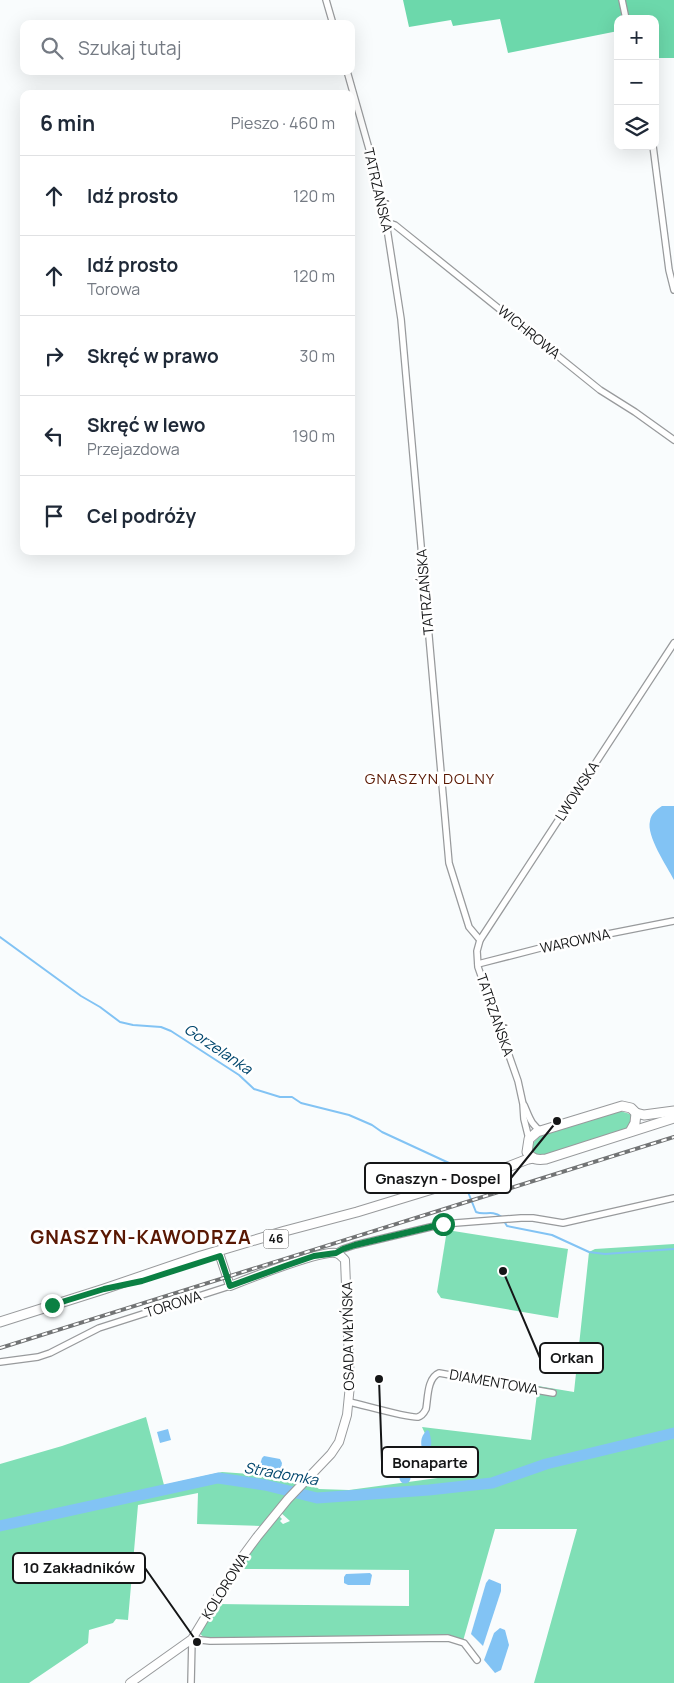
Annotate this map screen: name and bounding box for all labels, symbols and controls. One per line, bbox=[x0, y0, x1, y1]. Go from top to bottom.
map controls bbox=[614, 15, 659, 150]
button: + bbox=[614, 15, 659, 60]
search box bbox=[20, 20, 355, 75]
icon: search bbox=[38, 34, 66, 62]
text: Szukaj tutaj bbox=[78, 35, 181, 61]
button: − bbox=[614, 60, 659, 105]
button: layers bbox=[614, 105, 659, 150]
text: 6 min bbox=[40, 109, 95, 137]
text: Pieszo · 460 m bbox=[231, 112, 335, 134]
street label: TATRZAŃSKA bbox=[360, 146, 397, 234]
icon: ahead bbox=[40, 182, 68, 210]
text: Idź prosto bbox=[87, 183, 178, 209]
text: 120 m bbox=[293, 185, 335, 207]
text: Idź prosto bbox=[87, 252, 178, 278]
icon: ahead bbox=[40, 262, 68, 290]
text: 120 m bbox=[293, 265, 335, 287]
text: Torowa bbox=[87, 278, 140, 300]
street label: WICHROWA bbox=[494, 300, 565, 363]
icon: right bbox=[40, 342, 68, 370]
text: Skręć w prawo bbox=[87, 343, 219, 369]
text: 30 m bbox=[300, 345, 335, 367]
text: Skręć w lewo bbox=[87, 412, 206, 438]
icon: left bbox=[40, 422, 68, 450]
text: 190 m bbox=[292, 425, 335, 447]
text: Przejazdowa bbox=[87, 438, 180, 460]
icon: arrive bbox=[40, 502, 68, 530]
text: Cel podróży bbox=[87, 503, 196, 529]
street label: TATRZAŃSKA bbox=[411, 548, 438, 636]
street label: LWOWSKA bbox=[550, 757, 603, 824]
district label: GNASZYN DOLNY bbox=[365, 768, 495, 789]
street label: WAROWNA bbox=[538, 924, 612, 957]
street label: TATRZAŃSKA bbox=[472, 971, 519, 1059]
water label: Gorzelanka bbox=[180, 1018, 257, 1079]
callout: Gnaszyn - Dospel bbox=[365, 1163, 511, 1193]
text: Gnaszyn - Dospel bbox=[375, 1168, 501, 1189]
route start bbox=[432, 1213, 455, 1236]
district label: GNASZYN-KAWODRZA bbox=[30, 1224, 252, 1250]
road number: 46 bbox=[264, 1230, 288, 1248]
street label: OSADA MŁYŃSKA bbox=[337, 1281, 358, 1391]
street label: TOROWA bbox=[142, 1285, 203, 1322]
route end bbox=[41, 1294, 64, 1317]
callout: Orkan bbox=[540, 1343, 603, 1373]
text: Orkan bbox=[550, 1347, 594, 1368]
street label: DIAMENTOWA bbox=[448, 1364, 540, 1399]
callout: Bonaparte bbox=[382, 1447, 478, 1477]
text: Bonaparte bbox=[392, 1452, 468, 1473]
water label: Stradomka bbox=[242, 1457, 320, 1490]
street label: KOLOROWA bbox=[197, 1549, 252, 1622]
callout: 10 Zakładników bbox=[13, 1553, 145, 1583]
text: 10 Zakładników bbox=[23, 1557, 135, 1578]

